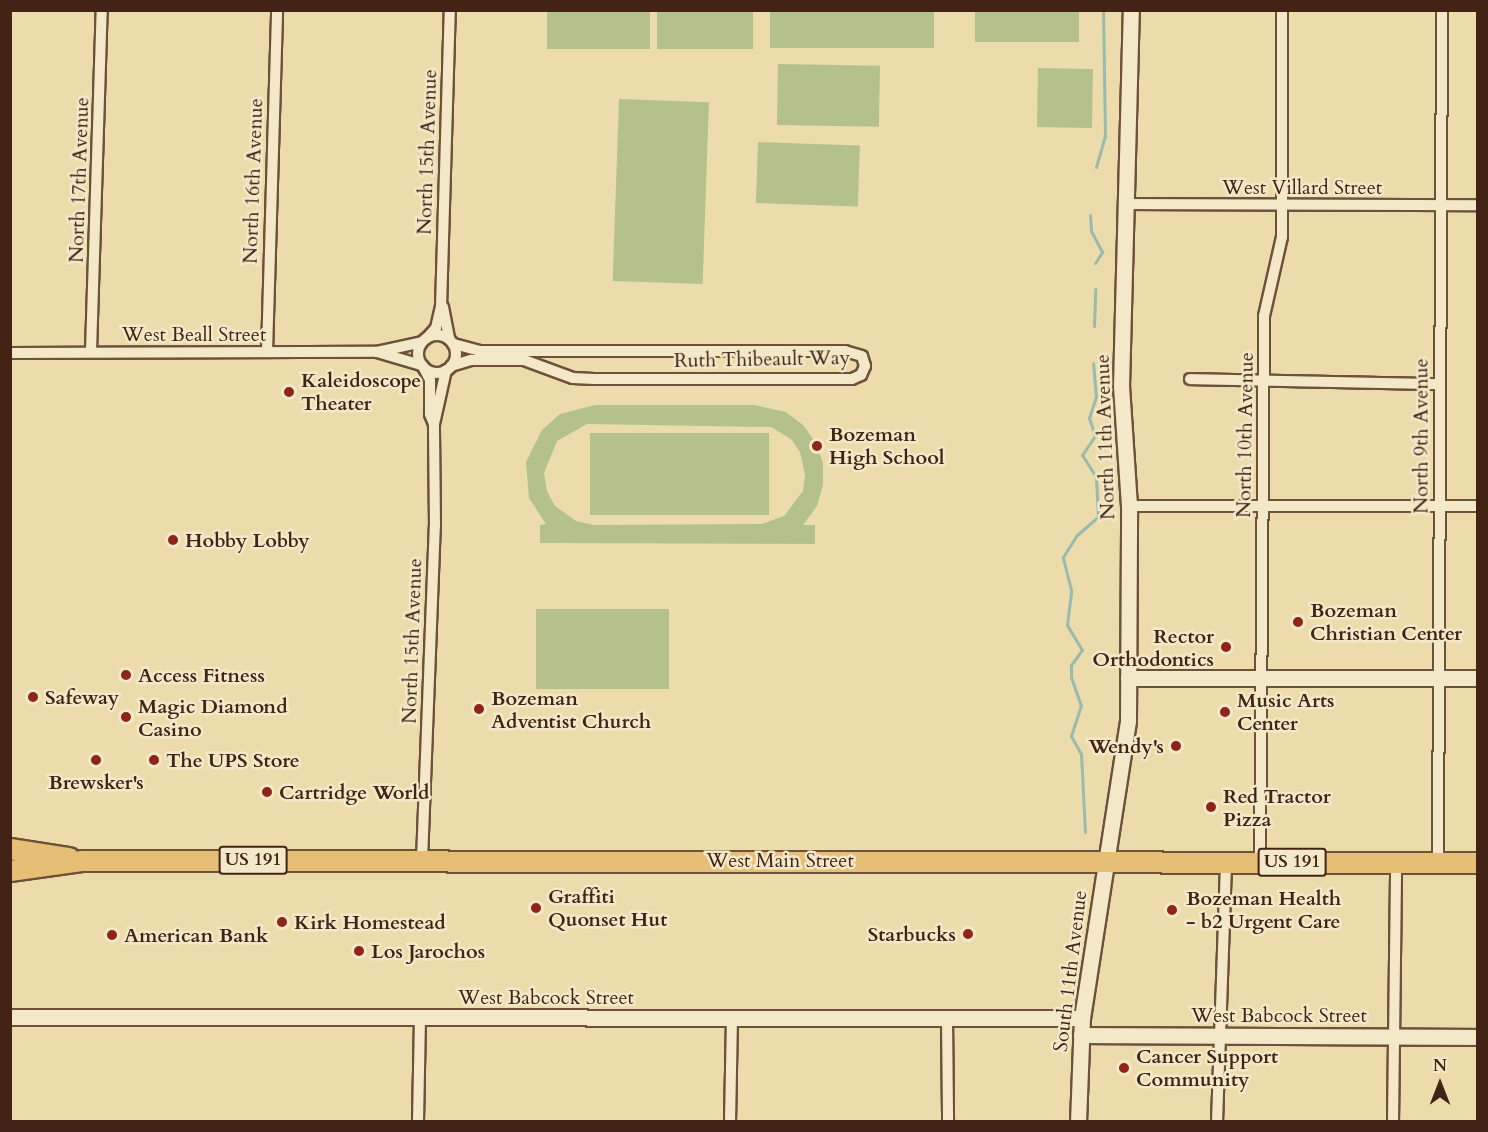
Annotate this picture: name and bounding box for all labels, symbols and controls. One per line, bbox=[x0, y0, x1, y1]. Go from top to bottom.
street label: North 15th Avenue bbox=[412, 69, 442, 235]
street label: North 17th Avenue bbox=[64, 97, 94, 263]
street label: North 16th Avenue bbox=[238, 98, 268, 264]
street label: West Villard Street bbox=[1222, 175, 1382, 199]
street label: West Beall Street bbox=[122, 322, 266, 346]
street label: Ruth Thibeault Way bbox=[674, 345, 850, 373]
street label: North 10th Avenue bbox=[1232, 352, 1258, 518]
street label: North 11th Avenue bbox=[1090, 354, 1120, 520]
street label: North 9th Avenue bbox=[1409, 358, 1433, 514]
place label: Kaleidoscope Theater bbox=[301, 368, 421, 415]
marker: Kaleidoscope Theater bbox=[282, 385, 296, 399]
place label: Bozeman High School bbox=[829, 422, 945, 469]
marker: Bozeman High School bbox=[810, 439, 824, 453]
place label: Hobby Lobby bbox=[185, 528, 310, 552]
marker: Hobby Lobby bbox=[166, 533, 180, 547]
street label: North 15th Avenue bbox=[397, 558, 427, 724]
place label: Bozeman Christian Center bbox=[1310, 598, 1462, 645]
marker: Bozeman Christian Center bbox=[1291, 615, 1305, 629]
place label: Rector Orthodontics bbox=[1092, 624, 1214, 671]
marker: Rector Orthodontics bbox=[1219, 640, 1233, 654]
place label: Access Fitness bbox=[138, 663, 265, 687]
marker: Access Fitness bbox=[119, 668, 133, 682]
place label: Safeway bbox=[45, 685, 119, 709]
place label: Bozeman Adventist Church bbox=[491, 686, 651, 733]
place label: Music Arts Center bbox=[1237, 688, 1334, 735]
marker: Safeway bbox=[26, 690, 40, 704]
place label: Magic Diamond Casino bbox=[138, 694, 288, 741]
marker: Bozeman Adventist Church bbox=[472, 702, 486, 716]
marker: Music Arts Center bbox=[1218, 705, 1232, 719]
marker: Magic Diamond Casino bbox=[119, 710, 133, 724]
place label: Wendy's bbox=[1088, 734, 1164, 758]
marker: Wendy's bbox=[1169, 739, 1183, 753]
place label: The UPS Store bbox=[166, 748, 300, 772]
marker: Brewsker's bbox=[89, 753, 103, 767]
marker: The UPS Store bbox=[147, 753, 161, 767]
place label: Brewsker's bbox=[48, 770, 144, 794]
place label: Cartridge World bbox=[279, 780, 429, 804]
place label: Red Tractor Pizza bbox=[1223, 784, 1331, 831]
marker: Cartridge World bbox=[260, 785, 274, 799]
marker: Red Tractor Pizza bbox=[1204, 800, 1218, 814]
road number: US 191 bbox=[218, 845, 288, 875]
road number: US 191 bbox=[1258, 847, 1326, 877]
street label: West Main Street bbox=[706, 848, 854, 872]
place label: Graffiti Quonset Hut bbox=[548, 885, 667, 932]
place label: Bozeman Health - b2 Urgent Care bbox=[1186, 886, 1341, 933]
street label: South 11th Avenue bbox=[1048, 889, 1092, 1053]
marker: Graffiti Quonset Hut bbox=[529, 901, 543, 915]
marker: Bozeman Health - b2 Urgent Care bbox=[1163, 901, 1181, 919]
place label: Kirk Homestead bbox=[294, 910, 446, 934]
marker: Kirk Homestead bbox=[275, 915, 289, 929]
place label: Starbucks bbox=[868, 922, 956, 946]
place label: American Bank bbox=[124, 923, 268, 947]
marker: Starbucks bbox=[961, 927, 975, 941]
marker: American Bank bbox=[105, 928, 119, 942]
place label: Los Jarochos bbox=[371, 939, 485, 963]
marker: Los Jarochos bbox=[352, 944, 366, 958]
street label: West Babcock Street bbox=[458, 985, 634, 1009]
street label: West Babcock Street bbox=[1191, 1003, 1367, 1027]
place label: Cancer Support Community bbox=[1136, 1044, 1278, 1091]
north arrow bbox=[1410, 1054, 1470, 1114]
text: N bbox=[1433, 1055, 1447, 1077]
marker: Cancer Support Community bbox=[1117, 1061, 1131, 1075]

